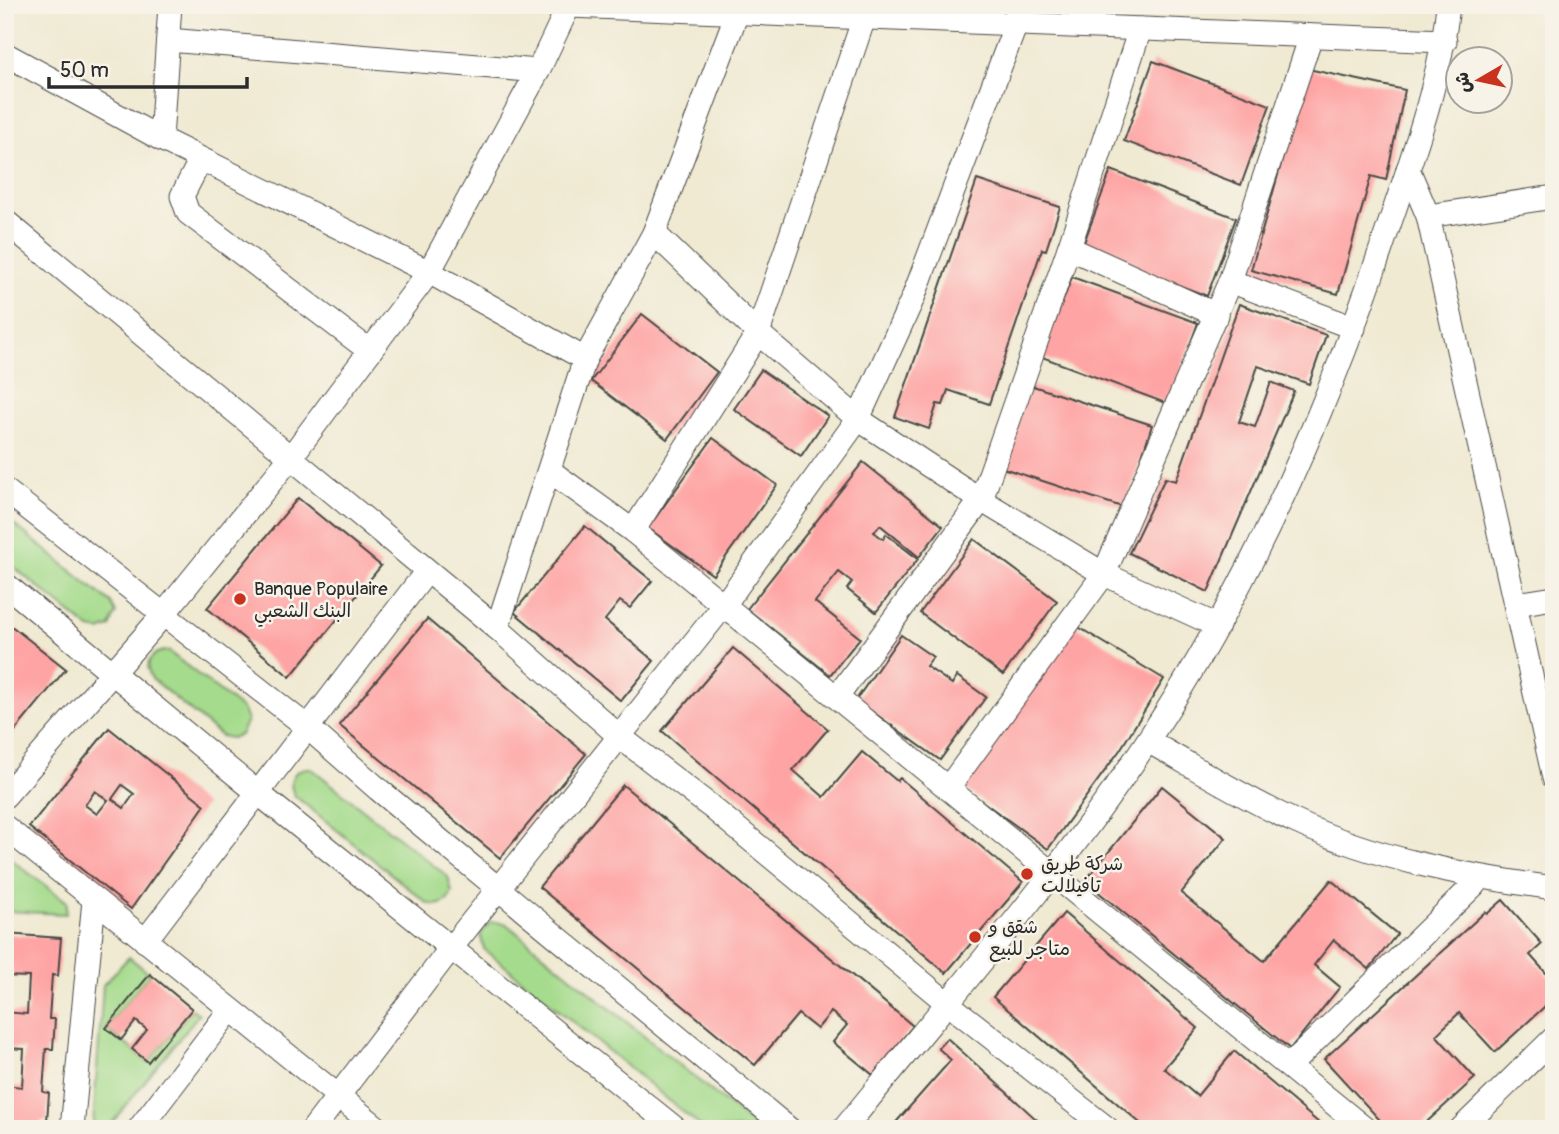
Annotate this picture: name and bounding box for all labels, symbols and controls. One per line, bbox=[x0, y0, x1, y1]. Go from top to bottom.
scale bar bbox=[49, 46, 247, 90]
north arrow bbox=[1444, 46, 1514, 116]
text: 50 m bbox=[60, 57, 109, 84]
text: ش bbox=[1450, 70, 1477, 95]
place label: Banque Populaire البنك الشعبي bbox=[254, 577, 388, 627]
marker: Banque Populaire البنك الشعبي bbox=[232, 591, 248, 607]
place label: شركة طريق تافيلالت bbox=[1041, 852, 1123, 898]
marker: شركة طريق تافيلالت bbox=[1019, 866, 1035, 882]
place label: شقق و متاجر للبيع bbox=[987, 915, 1070, 962]
marker: شقق و متاجر للبيع bbox=[967, 929, 983, 945]

